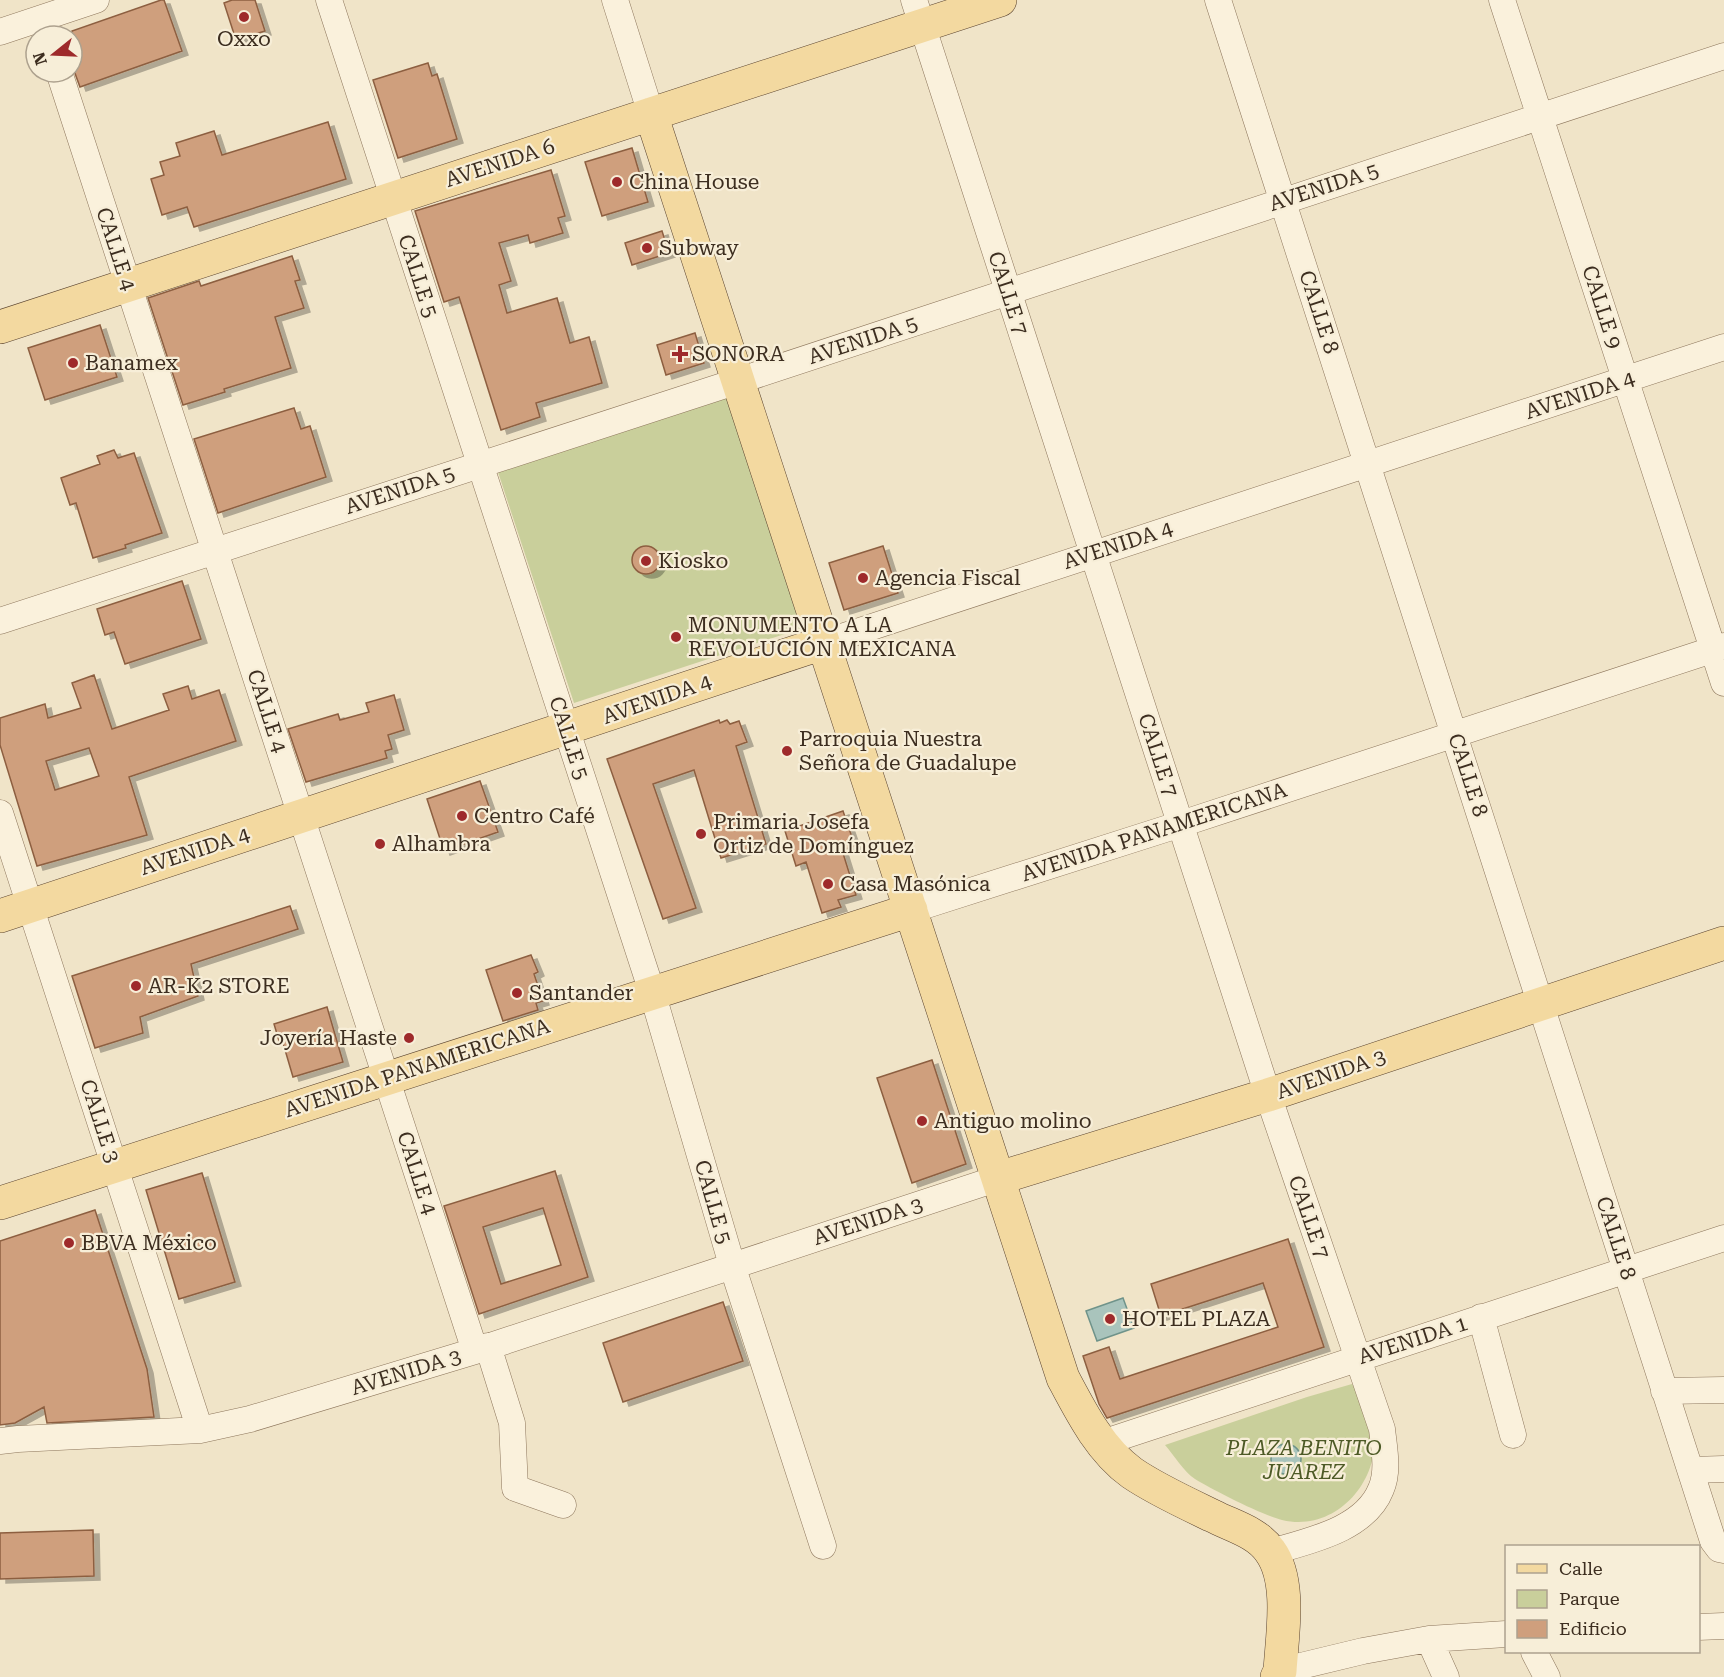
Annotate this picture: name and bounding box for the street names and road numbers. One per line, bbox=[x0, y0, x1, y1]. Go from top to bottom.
street label: AVENIDA 6 bbox=[442, 134, 558, 192]
street label: AVENIDA 5 bbox=[1266, 158, 1382, 216]
street label: CALLE 4 bbox=[91, 204, 141, 294]
street label: CALLE 5 bbox=[393, 231, 443, 321]
street label: CALLE 7 bbox=[983, 248, 1033, 338]
street label: CALLE 9 bbox=[1577, 262, 1627, 352]
street label: CALLE 8 bbox=[1294, 267, 1344, 357]
street label: AVENIDA 5 bbox=[805, 311, 921, 369]
street label: AVENIDA 4 bbox=[1522, 366, 1638, 424]
street label: AVENIDA 5 bbox=[342, 461, 458, 519]
street label: AVENIDA 4 bbox=[1060, 516, 1176, 574]
street label: CALLE 4 bbox=[242, 666, 292, 756]
street label: AVENIDA 4 bbox=[599, 669, 715, 729]
street label: CALLE 5 bbox=[544, 693, 594, 783]
street label: CALLE 7 bbox=[1133, 710, 1183, 800]
street label: CALLE 8 bbox=[1443, 730, 1493, 820]
street label: AVENIDA PANAMERICANA bbox=[1018, 778, 1290, 886]
street label: AVENIDA 4 bbox=[137, 822, 253, 880]
street label: AVENIDA PANAMERICANA bbox=[281, 1014, 553, 1122]
street label: AVENIDA 3 bbox=[1273, 1044, 1389, 1104]
street label: CALLE 3 bbox=[75, 1076, 125, 1166]
street label: CALLE 4 bbox=[392, 1128, 442, 1218]
street label: CALLE 5 bbox=[690, 1157, 736, 1247]
street label: CALLE 7 bbox=[1284, 1172, 1334, 1262]
street label: AVENIDA 3 bbox=[810, 1192, 926, 1250]
street label: CALLE 8 bbox=[1591, 1193, 1641, 1283]
street label: AVENIDA 1 bbox=[1355, 1311, 1471, 1369]
street label: AVENIDA 3 bbox=[348, 1344, 464, 1400]

